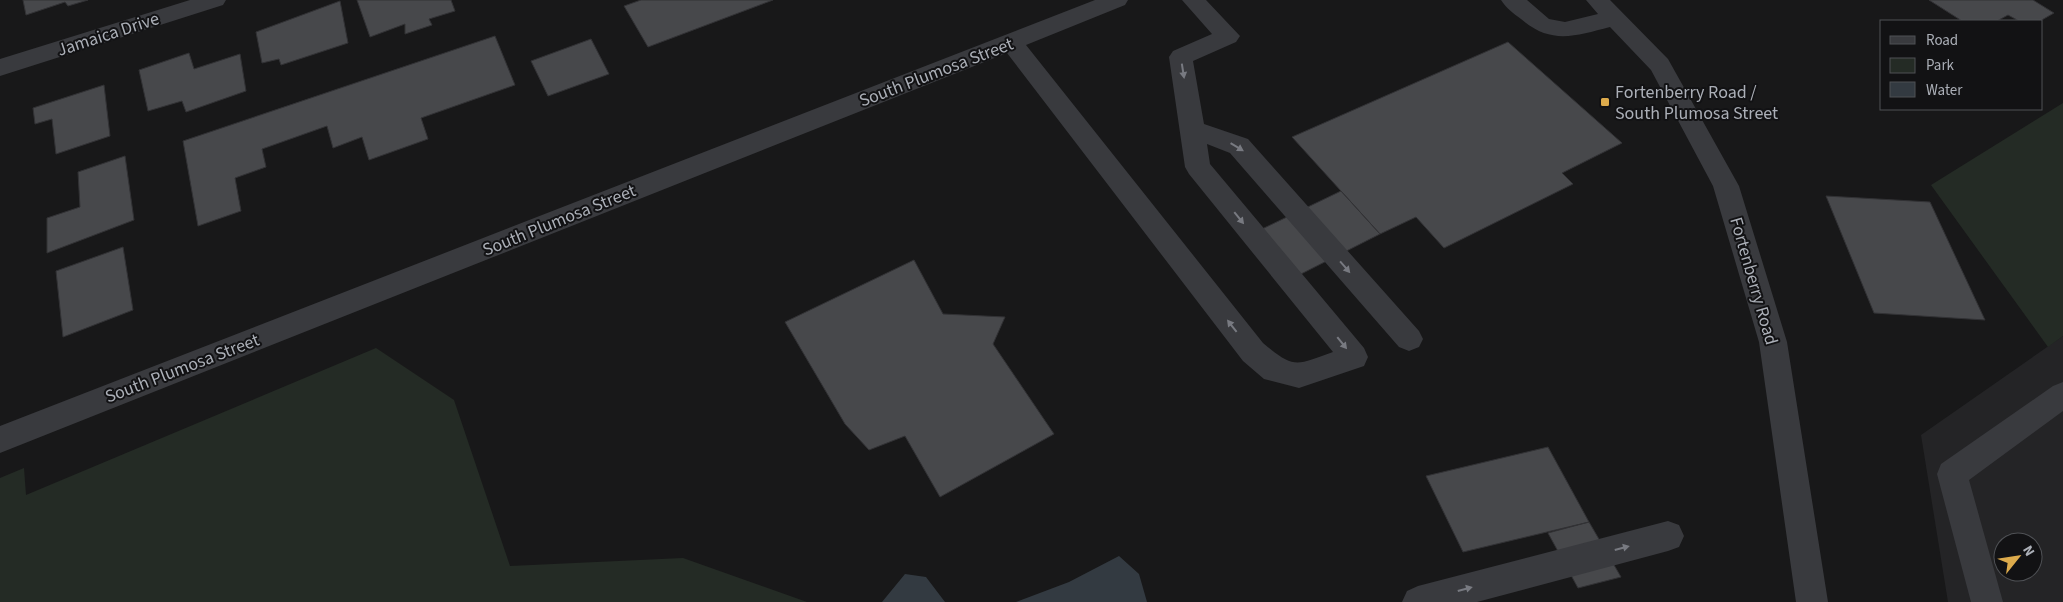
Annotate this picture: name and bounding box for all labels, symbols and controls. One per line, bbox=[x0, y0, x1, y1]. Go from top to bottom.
street label: Jamaica Drive bbox=[54, 6, 162, 63]
legend bbox=[1880, 20, 2043, 110]
text: Road bbox=[1926, 30, 1958, 51]
street label: South Plumosa Street bbox=[856, 32, 1017, 113]
text: Park bbox=[1926, 55, 1955, 76]
one-way arrow bbox=[1179, 64, 1187, 80]
place label: Fortenberry Road / South Plumosa Street bbox=[1615, 80, 1778, 126]
text: Water bbox=[1926, 80, 1963, 101]
marker: Fortenberry Road / South Plumosa Street bbox=[1599, 96, 1611, 108]
one-way arrow bbox=[1229, 143, 1244, 151]
street label: South Plumosa Street bbox=[479, 178, 640, 263]
one-way arrow bbox=[1234, 211, 1245, 224]
street label: Fortenberry Road bbox=[1723, 214, 1784, 348]
one-way arrow bbox=[1340, 260, 1351, 273]
one-way arrow bbox=[1227, 320, 1238, 333]
street label: South Plumosa Street bbox=[102, 328, 263, 409]
one-way arrow bbox=[1337, 337, 1348, 350]
north arrow bbox=[1993, 532, 2043, 582]
text: N bbox=[2017, 542, 2039, 560]
one-way arrow bbox=[1614, 544, 1629, 552]
one-way arrow bbox=[1457, 585, 1472, 593]

